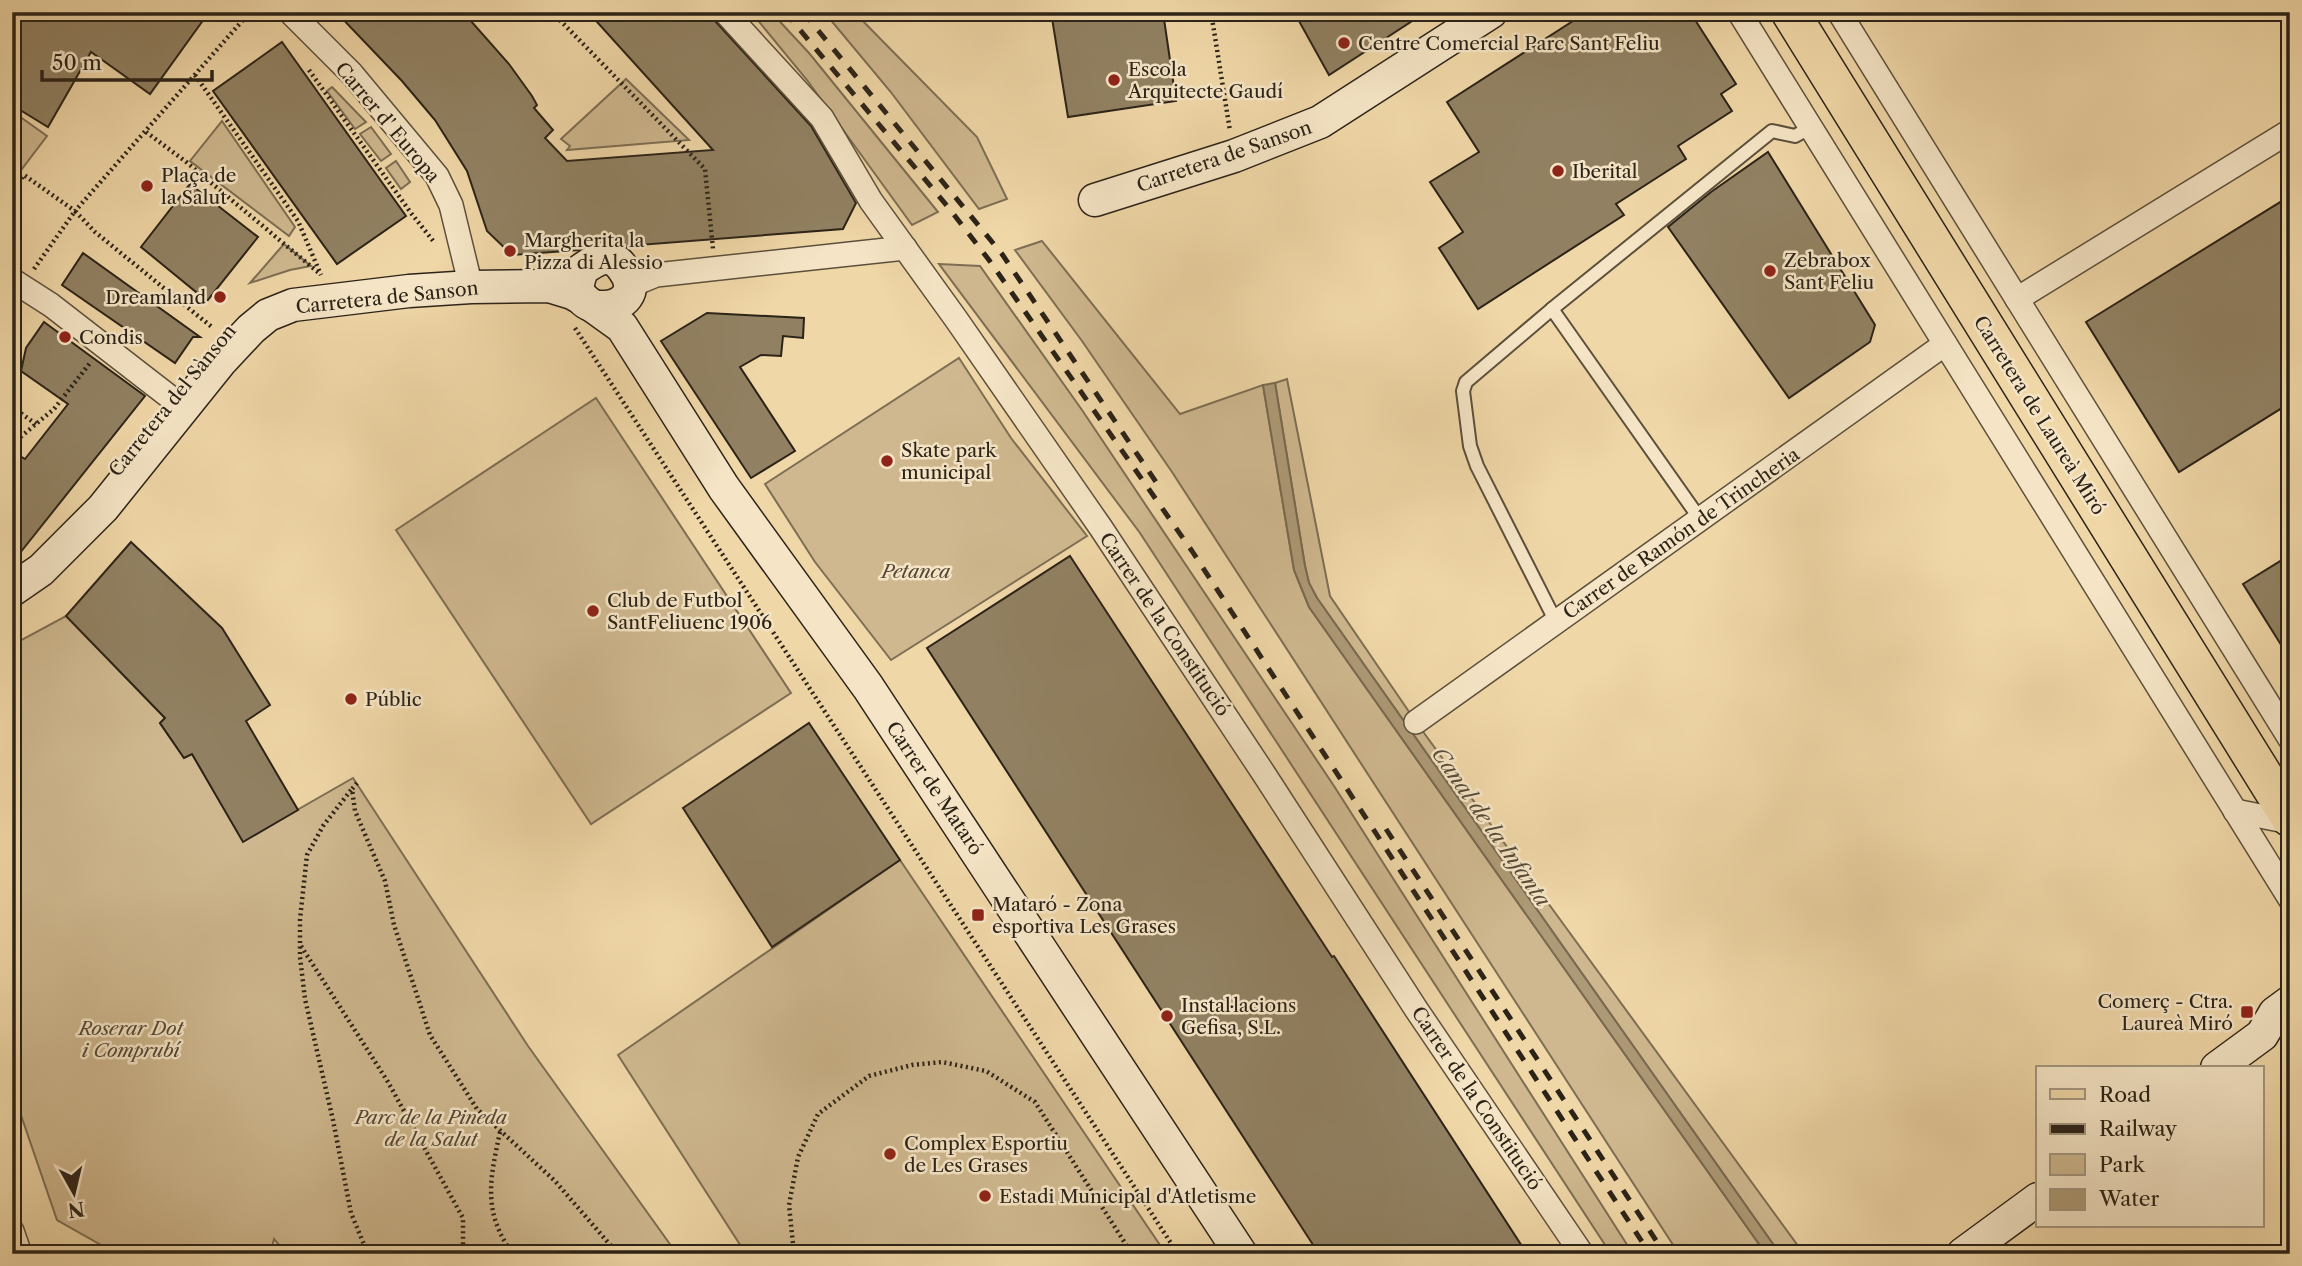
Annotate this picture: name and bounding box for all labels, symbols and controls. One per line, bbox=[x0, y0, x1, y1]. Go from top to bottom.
place label: Centre Comercial Parc Sant Feliu bbox=[1358, 32, 1660, 55]
marker: Centre Comercial Parc Sant Feliu bbox=[1336, 35, 1352, 51]
scale bar bbox=[42, 38, 212, 82]
text: 50 m bbox=[52, 50, 102, 75]
street label: Carrer d' Europa bbox=[331, 57, 445, 187]
place label: Escola Arquitecte Gaudí bbox=[1127, 58, 1283, 103]
marker: Escola Arquitecte Gaudí bbox=[1106, 72, 1122, 88]
street label: Carretera de Sanson bbox=[1134, 116, 1315, 197]
place label: Iberital bbox=[1572, 160, 1638, 183]
marker: Iberital bbox=[1550, 163, 1566, 179]
place label: Plaça de la Salut bbox=[161, 164, 236, 209]
marker: Plaça de la Salut bbox=[139, 178, 155, 194]
place label: Margherita la Pizza di Alessio bbox=[524, 229, 663, 274]
marker: Margherita la Pizza di Alessio bbox=[502, 243, 518, 259]
place label: Zebrabox Sant Feliu bbox=[1784, 249, 1875, 294]
marker: Zebrabox Sant Feliu bbox=[1762, 263, 1778, 279]
street label: Carretera de Sanson bbox=[295, 276, 480, 319]
place label: Dreamland bbox=[105, 286, 206, 309]
marker: Dreamland bbox=[212, 289, 228, 305]
street label: Carretera de Laureà Miró bbox=[1969, 312, 2110, 519]
street label: Carretera del Sànson bbox=[104, 320, 241, 481]
place label: Condis bbox=[79, 326, 143, 349]
marker: Condis bbox=[57, 329, 73, 345]
place label: Skate park municipal bbox=[901, 439, 997, 484]
street label: Carrer de Ramón de Trincheria bbox=[1559, 443, 1804, 624]
marker: Skate park municipal bbox=[879, 453, 895, 469]
street label: Carrer de la Constitució bbox=[1095, 528, 1235, 720]
park label: Petanca bbox=[880, 560, 951, 583]
place label: Club de Futbol SantFeliuenc 1906 bbox=[607, 589, 772, 634]
marker: Club de Futbol SantFeliuenc 1906 bbox=[585, 603, 601, 619]
place label: Públic bbox=[365, 688, 422, 711]
marker: Públic bbox=[343, 691, 359, 707]
street label: Carrer de Mataró bbox=[881, 717, 988, 859]
water label: Canal de la Infanta bbox=[1427, 742, 1556, 912]
place label: Mataró - Zona esportiva Les Grases bbox=[992, 893, 1176, 938]
marker: Mataró - Zona esportiva Les Grases bbox=[970, 907, 986, 923]
place label: Comerç - Ctra. Laureà Miró bbox=[2097, 990, 2233, 1035]
place label: Instal·lacions Gefisa, S.L. bbox=[1181, 994, 1296, 1039]
street label: Carrer de la Constitució bbox=[1407, 1002, 1547, 1194]
marker: Comerç - Ctra. Laureà Miró bbox=[2239, 1004, 2255, 1020]
marker: Instal·lacions Gefisa, S.L. bbox=[1159, 1008, 1175, 1024]
park label: Roserar Dot i Comprubí bbox=[77, 1017, 185, 1062]
legend bbox=[2036, 1066, 2264, 1228]
text: Road bbox=[2099, 1082, 2151, 1107]
park label: Parc de la Pineda de la Salut bbox=[353, 1106, 508, 1151]
text: Railway bbox=[2099, 1116, 2177, 1141]
place label: Complex Esportiu de Les Grases bbox=[904, 1132, 1068, 1177]
marker: Complex Esportiu de Les Grases bbox=[882, 1146, 898, 1162]
text: Park bbox=[2099, 1152, 2145, 1177]
north arrow bbox=[38, 1158, 108, 1228]
place label: Estadi Municipal d'Atletisme bbox=[999, 1185, 1256, 1208]
text: Water bbox=[2098, 1186, 2159, 1211]
marker: Estadi Municipal d'Atletisme bbox=[977, 1188, 993, 1204]
text: N bbox=[67, 1197, 86, 1222]

